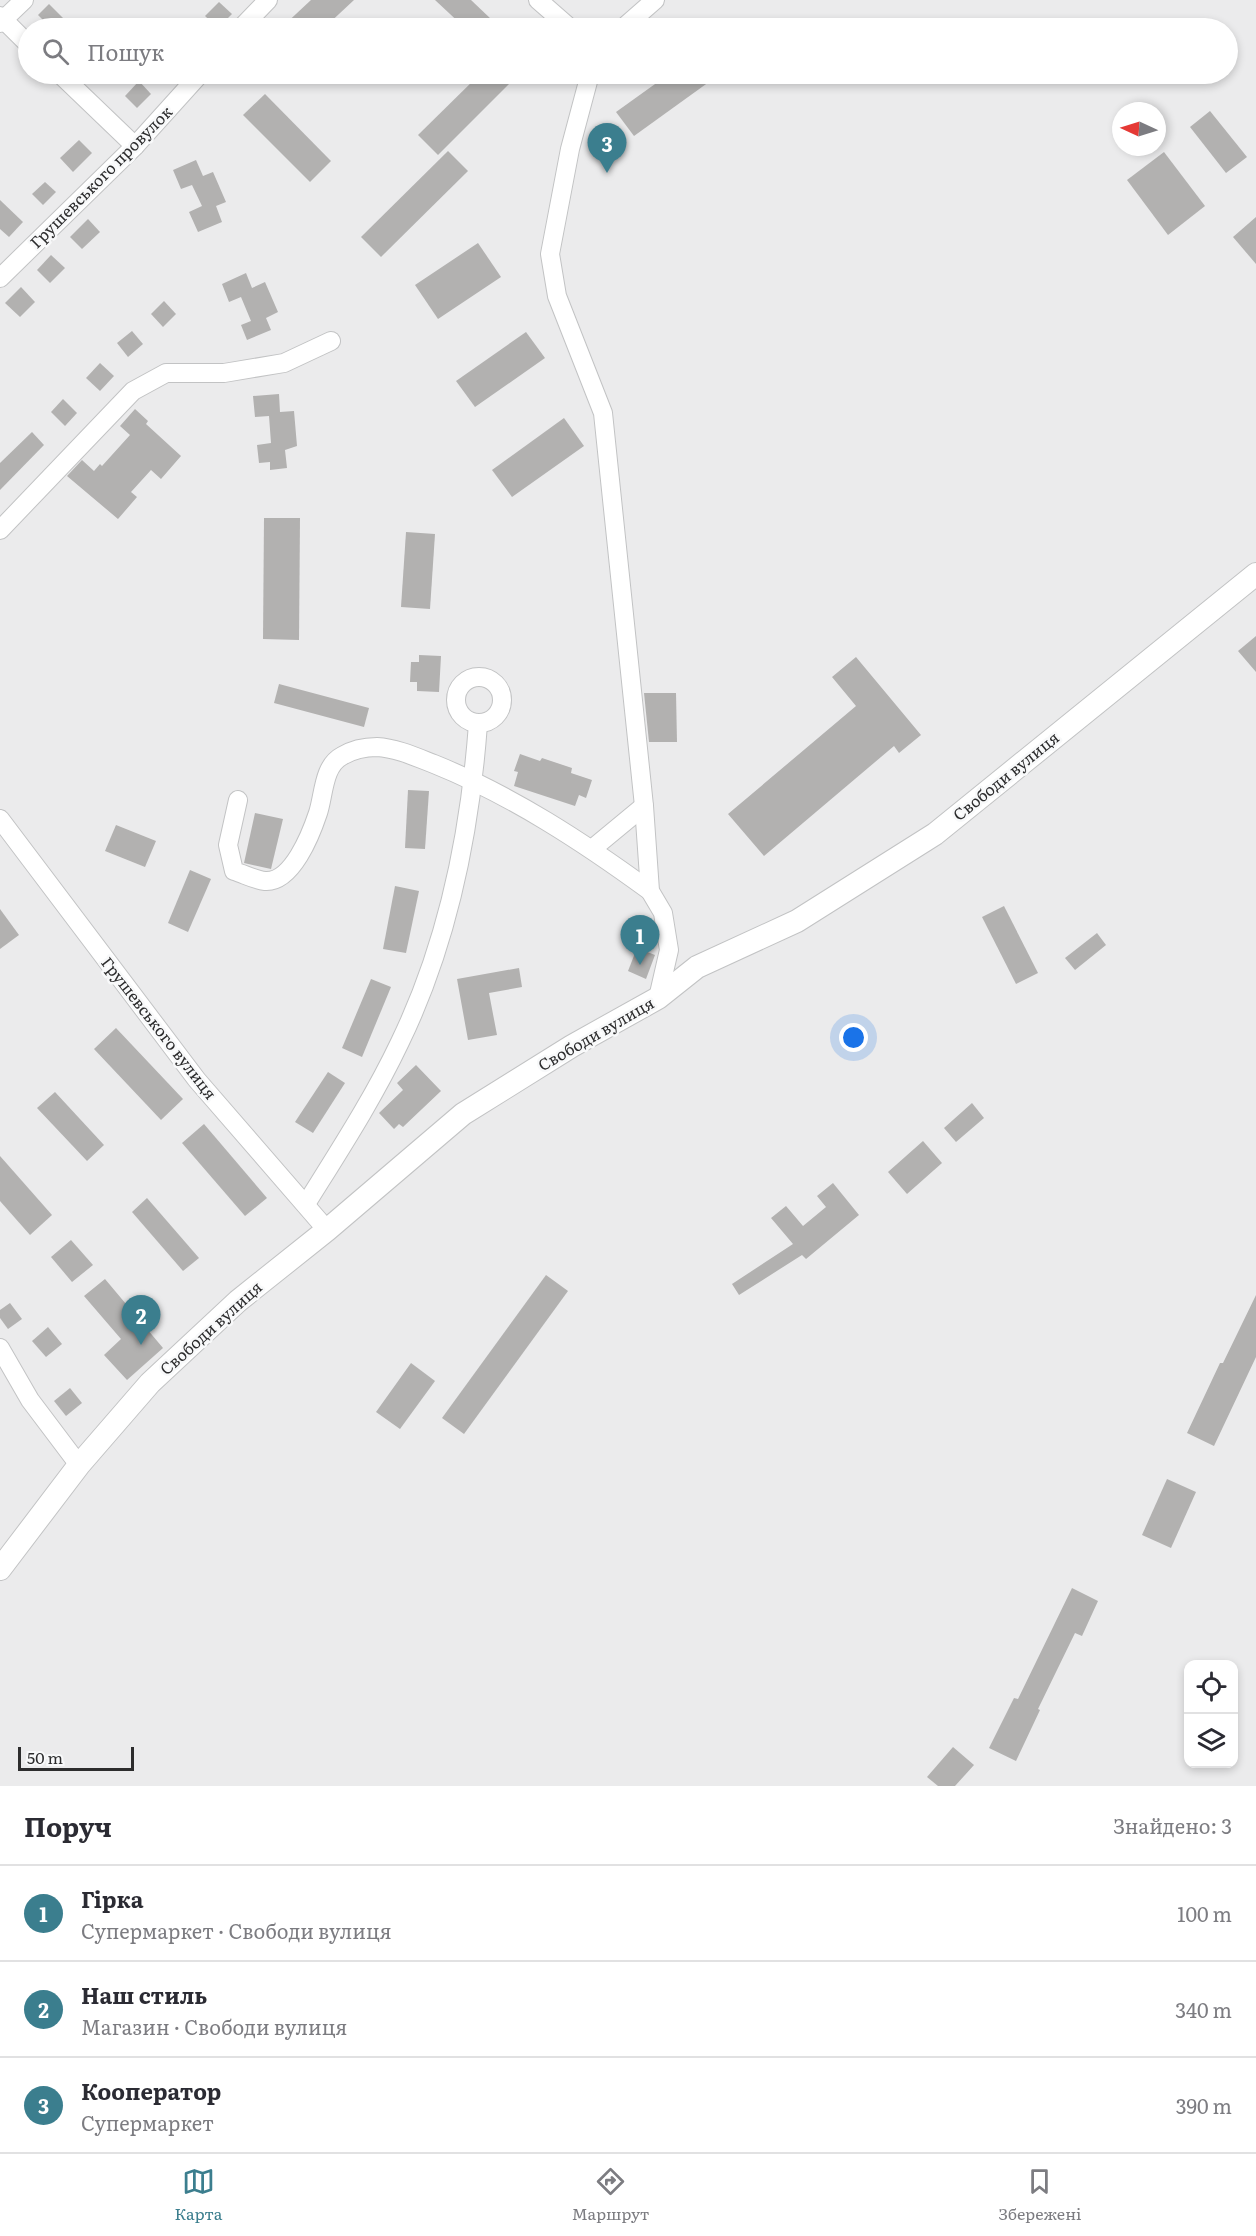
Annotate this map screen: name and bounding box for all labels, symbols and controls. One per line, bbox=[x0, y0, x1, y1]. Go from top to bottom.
search box bbox=[18, 18, 1238, 84]
icon: search bbox=[39, 35, 72, 68]
text: Пошук bbox=[87, 35, 164, 68]
street label: Грушевського провулок bbox=[24, 99, 177, 253]
north arrow bbox=[1112, 102, 1166, 156]
pin: 3 bbox=[588, 124, 626, 173]
street label: Свободи вулиця bbox=[947, 725, 1064, 826]
pin: 1 bbox=[620, 916, 660, 965]
street label: Грушевського вулиця bbox=[96, 951, 223, 1104]
street label: Свободи вулиця bbox=[533, 990, 658, 1076]
your location bbox=[839, 1023, 868, 1052]
street label: Свободи вулиця bbox=[154, 1275, 267, 1380]
pin: 2 bbox=[122, 1296, 160, 1345]
map controls bbox=[1184, 1660, 1238, 1768]
button: locate bbox=[1184, 1660, 1238, 1714]
button: layers bbox=[1184, 1714, 1238, 1768]
scale bar bbox=[18, 1744, 134, 1772]
text: 50 m bbox=[27, 1745, 63, 1769]
text: Поруч bbox=[24, 1806, 112, 1845]
text: Знайдено: 3 bbox=[1113, 1810, 1232, 1840]
text: Гірка bbox=[81, 1882, 143, 1915]
text: 1 bbox=[39, 1898, 48, 1928]
text: 100 m bbox=[1177, 1898, 1232, 1928]
text: Супермаркет · Свободи вулиця bbox=[81, 1915, 392, 1945]
text: Наш стиль bbox=[81, 1978, 207, 2011]
text: 2 bbox=[38, 1994, 49, 2024]
text: 340 m bbox=[1175, 1994, 1232, 2024]
text: Магазин · Свободи вулиця bbox=[81, 2011, 347, 2041]
text: Кооператор bbox=[81, 2074, 221, 2107]
text: 3 bbox=[38, 2090, 49, 2120]
text: 390 m bbox=[1176, 2090, 1232, 2120]
text: Супермаркет bbox=[81, 2107, 214, 2137]
tab: Карта bbox=[175, 2165, 223, 2225]
tab: Маршрут bbox=[572, 2165, 649, 2225]
tab: Збережені bbox=[999, 2165, 1081, 2225]

